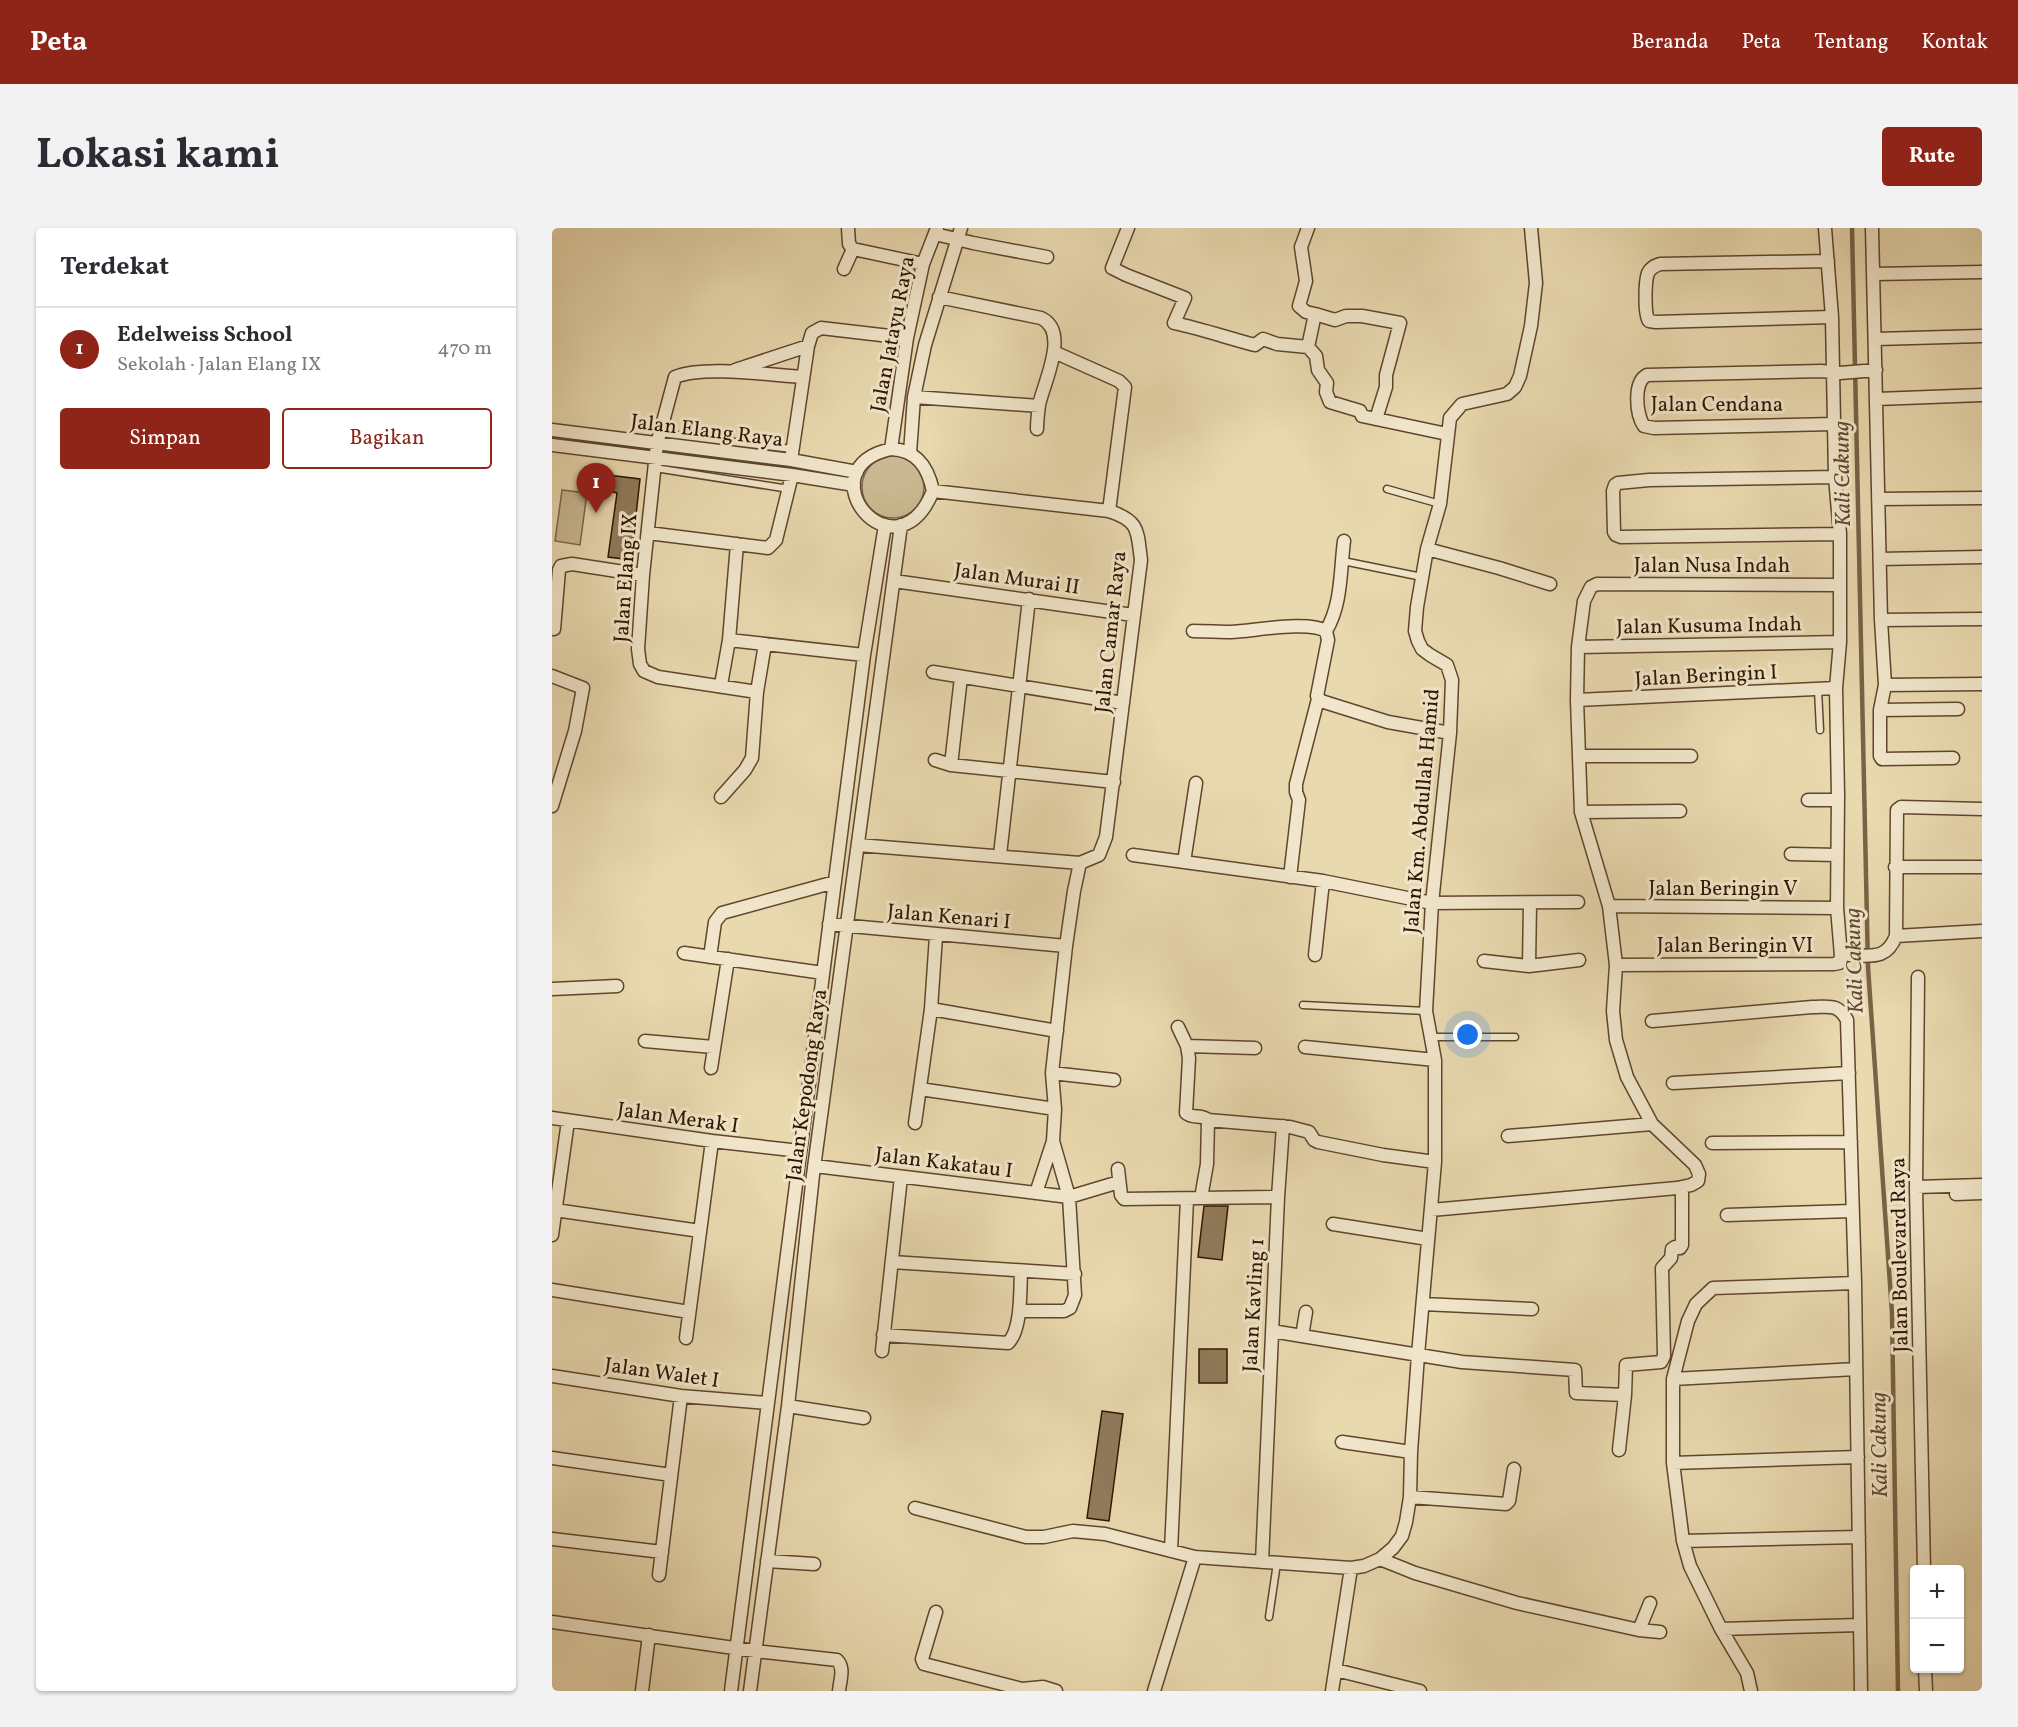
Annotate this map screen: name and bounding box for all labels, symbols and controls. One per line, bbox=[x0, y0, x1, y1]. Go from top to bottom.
text: Peta bbox=[30, 23, 87, 62]
text: Beranda bbox=[1631, 28, 1709, 57]
text: Peta bbox=[1742, 28, 1781, 57]
text: Tentang bbox=[1814, 28, 1889, 57]
text: Kontak bbox=[1922, 28, 1988, 57]
text: Lokasi kami bbox=[36, 127, 280, 186]
button: Rute bbox=[1882, 127, 1982, 186]
text: Terdekat bbox=[60, 249, 169, 285]
street label: Jalan Jatayu Raya bbox=[864, 254, 923, 415]
text: Edelweiss School bbox=[117, 320, 292, 351]
text: 1 bbox=[75, 335, 84, 363]
text: 470 m bbox=[437, 335, 492, 363]
text: Sekolah · Jalan Elang IX bbox=[117, 351, 321, 379]
street label: Jalan Cendana bbox=[1651, 391, 1783, 420]
button: Simpan bbox=[60, 408, 270, 469]
button: Bagikan bbox=[282, 408, 492, 469]
street label: Jalan Elang Raya bbox=[629, 408, 785, 455]
water label: Kali Cakung bbox=[1827, 421, 1860, 527]
pin: 1 bbox=[576, 464, 615, 513]
street label: Jalan Elang IX bbox=[608, 513, 645, 644]
street label: Jalan Camar Raya bbox=[1089, 550, 1134, 715]
street label: Jalan Nusa Indah bbox=[1634, 552, 1790, 581]
street label: Jalan Murai II bbox=[952, 556, 1081, 603]
street label: Jalan Kusuma Indah bbox=[1616, 610, 1802, 643]
street label: Jalan Beringin I bbox=[1634, 658, 1778, 695]
street label: Jalan Km. Abdullah Hamid bbox=[1397, 688, 1448, 935]
street label: Jalan Beringin V bbox=[1648, 875, 1798, 904]
street label: Jalan Kenari I bbox=[886, 898, 1012, 937]
water label: Kali Cakung bbox=[1838, 907, 1873, 1014]
street label: Jalan Beringin VI bbox=[1657, 932, 1813, 961]
street label: Jalan Kepodong Raya bbox=[780, 987, 835, 1183]
your location bbox=[1453, 1020, 1482, 1049]
street label: Jalan Merak I bbox=[615, 1096, 740, 1141]
street label: Jalan Kakatau I bbox=[873, 1141, 1014, 1186]
street label: Jalan Boulevard Raya bbox=[1884, 1157, 1917, 1353]
street label: Jalan Kavling 1 bbox=[1237, 1237, 1272, 1373]
street label: Jalan Walet I bbox=[603, 1351, 721, 1396]
water label: Kali Cakung bbox=[1864, 1392, 1897, 1498]
map controls bbox=[1910, 1565, 1964, 1673]
button: + bbox=[1910, 1565, 1964, 1619]
button: − bbox=[1910, 1619, 1964, 1673]

